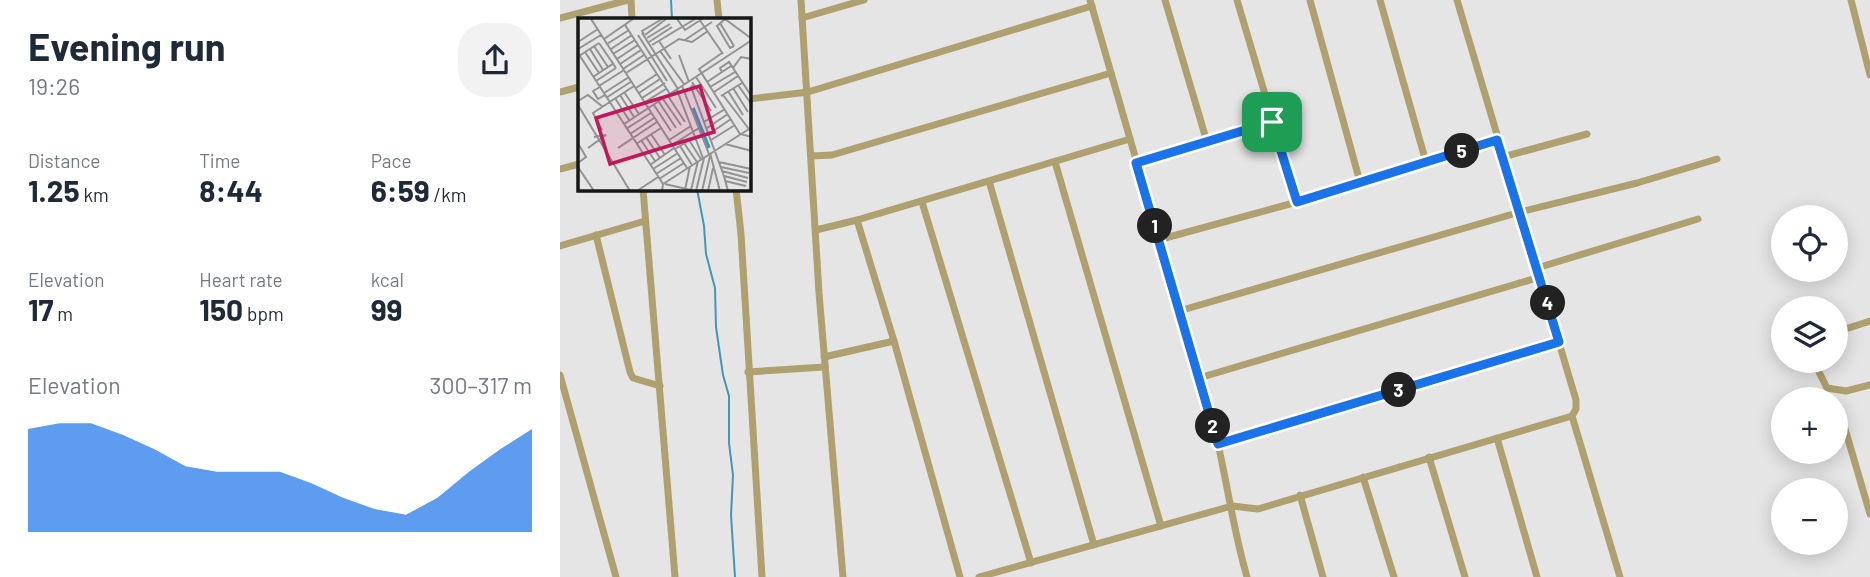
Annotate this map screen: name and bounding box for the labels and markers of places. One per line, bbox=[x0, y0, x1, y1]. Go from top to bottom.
pin bbox=[1242, 92, 1302, 152]
pin: 5 bbox=[1444, 134, 1480, 168]
pin: 1 bbox=[1138, 208, 1172, 244]
pin: 4 bbox=[1530, 286, 1566, 320]
pin: 3 bbox=[1382, 372, 1416, 408]
pin: 2 bbox=[1196, 408, 1230, 444]

